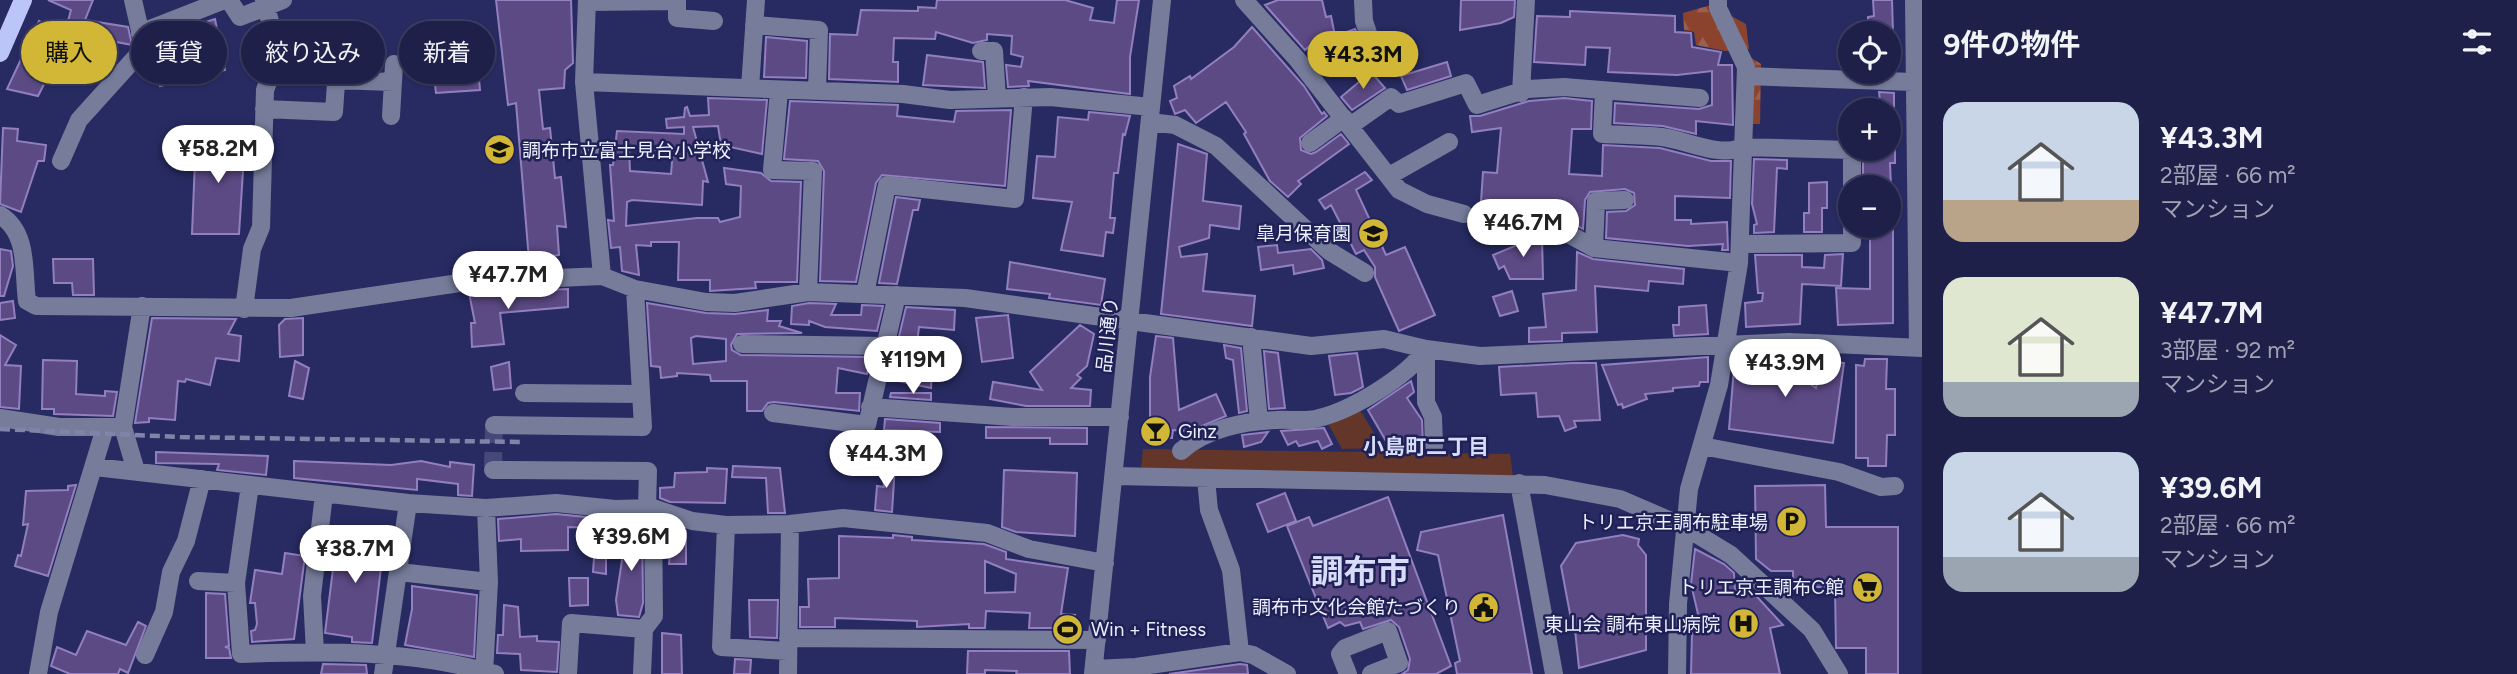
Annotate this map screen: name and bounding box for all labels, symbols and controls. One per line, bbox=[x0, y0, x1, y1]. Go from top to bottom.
chip: 購入 bbox=[21, 21, 117, 84]
chip: 賃貸 bbox=[131, 21, 227, 84]
chip: 絞り込み bbox=[241, 21, 385, 84]
chip: 新着 bbox=[399, 21, 495, 84]
map controls bbox=[1838, 21, 1901, 238]
button: locate bbox=[1838, 21, 1901, 84]
icon: filters bbox=[2458, 23, 2496, 61]
text: 9件の物件 bbox=[1943, 26, 2080, 63]
pin: ¥43.3M bbox=[1306, 32, 1420, 91]
text: ¥43.3M bbox=[1323, 40, 1403, 68]
button: + bbox=[1838, 98, 1901, 161]
text: ¥43.3M bbox=[2160, 119, 2263, 156]
pin: ¥58.2M bbox=[161, 125, 275, 185]
icon: home bbox=[1999, 130, 2083, 214]
school or university icon: 調布市立富士見台小学校 bbox=[482, 133, 516, 167]
text: ¥58.2M bbox=[178, 134, 258, 162]
place label: 調布市立富士見台小学校 bbox=[522, 139, 731, 162]
text: 2部屋 · 66 m² bbox=[2160, 161, 2296, 189]
button: − bbox=[1838, 175, 1901, 238]
text: マンション bbox=[2160, 195, 2275, 223]
pin: ¥46.7M bbox=[1466, 200, 1580, 259]
text: ¥46.7M bbox=[1483, 208, 1563, 236]
school or university icon: 皐月保育園 bbox=[1357, 216, 1391, 250]
place label: 皐月保育園 bbox=[1256, 222, 1351, 245]
pin: ¥47.7M bbox=[451, 252, 565, 311]
text: ¥47.7M bbox=[468, 260, 548, 288]
text: ¥47.7M bbox=[2160, 294, 2263, 331]
street label: 品川通り bbox=[1092, 296, 1123, 374]
icon: home bbox=[1999, 305, 2083, 389]
pin: ¥119M bbox=[864, 336, 962, 396]
text: 3部屋 · 92 m² bbox=[2160, 336, 2295, 364]
pin: ¥43.9M bbox=[1728, 340, 1842, 399]
text: ¥119M bbox=[880, 345, 946, 373]
text: ¥43.9M bbox=[1745, 348, 1825, 376]
text: マンション bbox=[2160, 370, 2275, 398]
bar icon: Ginz bbox=[1138, 414, 1172, 448]
place label: Ginz bbox=[1178, 420, 1217, 443]
pin: ¥44.3M bbox=[829, 430, 943, 490]
district label: 小島町二丁目 bbox=[1363, 434, 1489, 459]
text: ¥44.3M bbox=[845, 439, 927, 467]
text: ¥39.6M bbox=[2160, 469, 2263, 506]
icon: home bbox=[1999, 480, 2083, 564]
parking icon: トリエ京王調布駐車場 bbox=[1774, 505, 1808, 539]
place label: トリエ京王調布駐車場 bbox=[1578, 511, 1768, 534]
text: 2部屋 · 66 m² bbox=[2160, 511, 2296, 539]
pin: ¥39.6M bbox=[574, 514, 688, 573]
text: ¥39.6M bbox=[592, 522, 670, 550]
pin: ¥38.7M bbox=[298, 526, 412, 585]
text: ¥38.7M bbox=[316, 534, 394, 562]
text: マンション bbox=[2160, 545, 2275, 573]
district label: 調布市 bbox=[1311, 552, 1410, 591]
supermarket icon: トリエ京王調布C館 bbox=[1850, 570, 1884, 604]
place label: トリエ京王調布C館 bbox=[1678, 576, 1844, 599]
public building icon: 調布市文化会館たづくり bbox=[1467, 590, 1501, 624]
place label: 調布市文化会館たづくり bbox=[1252, 596, 1461, 619]
hospital icon: 東山会 調布東山病院 bbox=[1726, 607, 1760, 641]
sports icon: Win + Fitness bbox=[1051, 612, 1085, 646]
place label: 東山会 調布東山病院 bbox=[1544, 613, 1720, 636]
place label: Win + Fitness bbox=[1091, 618, 1206, 641]

